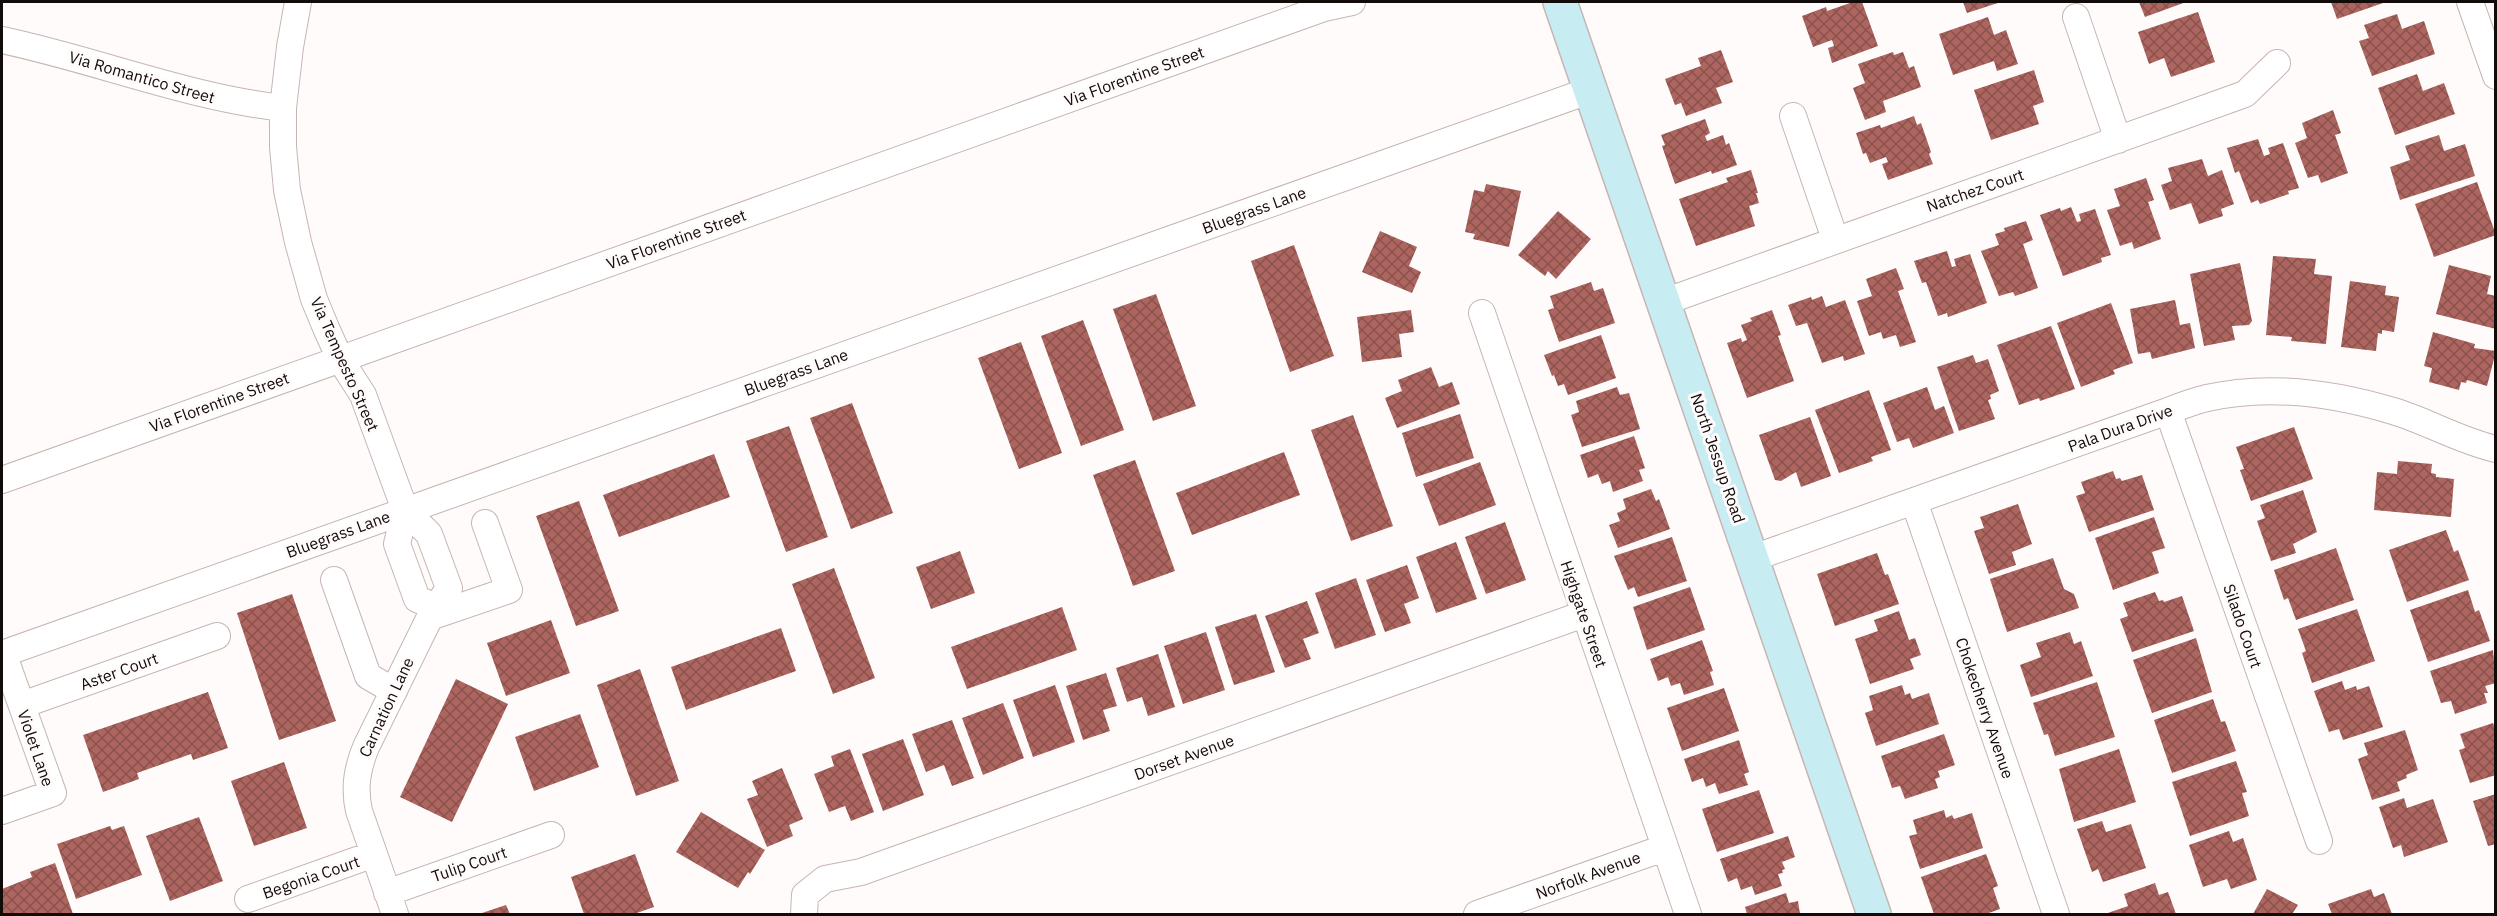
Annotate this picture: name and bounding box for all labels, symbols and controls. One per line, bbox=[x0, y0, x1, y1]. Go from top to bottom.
street label: Via Florentine Street bbox=[1061, 41, 1207, 111]
street label: Via Romantico Street bbox=[67, 47, 217, 107]
street label: Natchez Court bbox=[1924, 164, 2026, 216]
street label: Bluegrass Lane bbox=[1199, 182, 1309, 238]
street label: Via Florentine Street bbox=[603, 204, 749, 274]
street label: Via Tempesto Street bbox=[306, 294, 384, 434]
street label: Bluegrass Lane bbox=[741, 344, 851, 400]
street label: Via Florentine Street bbox=[146, 367, 292, 437]
street label: North Jessup Road bbox=[1686, 390, 1750, 526]
street label: Pala Dura Drive bbox=[2065, 400, 2175, 456]
street label: Bluegrass Lane bbox=[283, 506, 393, 562]
street label: Highgate Street bbox=[1556, 558, 1612, 670]
street label: Silado Court bbox=[2219, 581, 2267, 671]
street label: Chokecherry Avenue bbox=[1951, 635, 2019, 781]
street label: Aster Court bbox=[77, 648, 161, 694]
street label: Carnation Lane bbox=[354, 654, 418, 760]
street label: Violet Lane bbox=[14, 707, 58, 789]
street label: Dorset Avenue bbox=[1131, 730, 1237, 784]
street label: Tulip Court bbox=[429, 842, 509, 886]
street label: Norfolk Avenue bbox=[1533, 847, 1643, 903]
street label: Begonia Court bbox=[260, 851, 362, 903]

